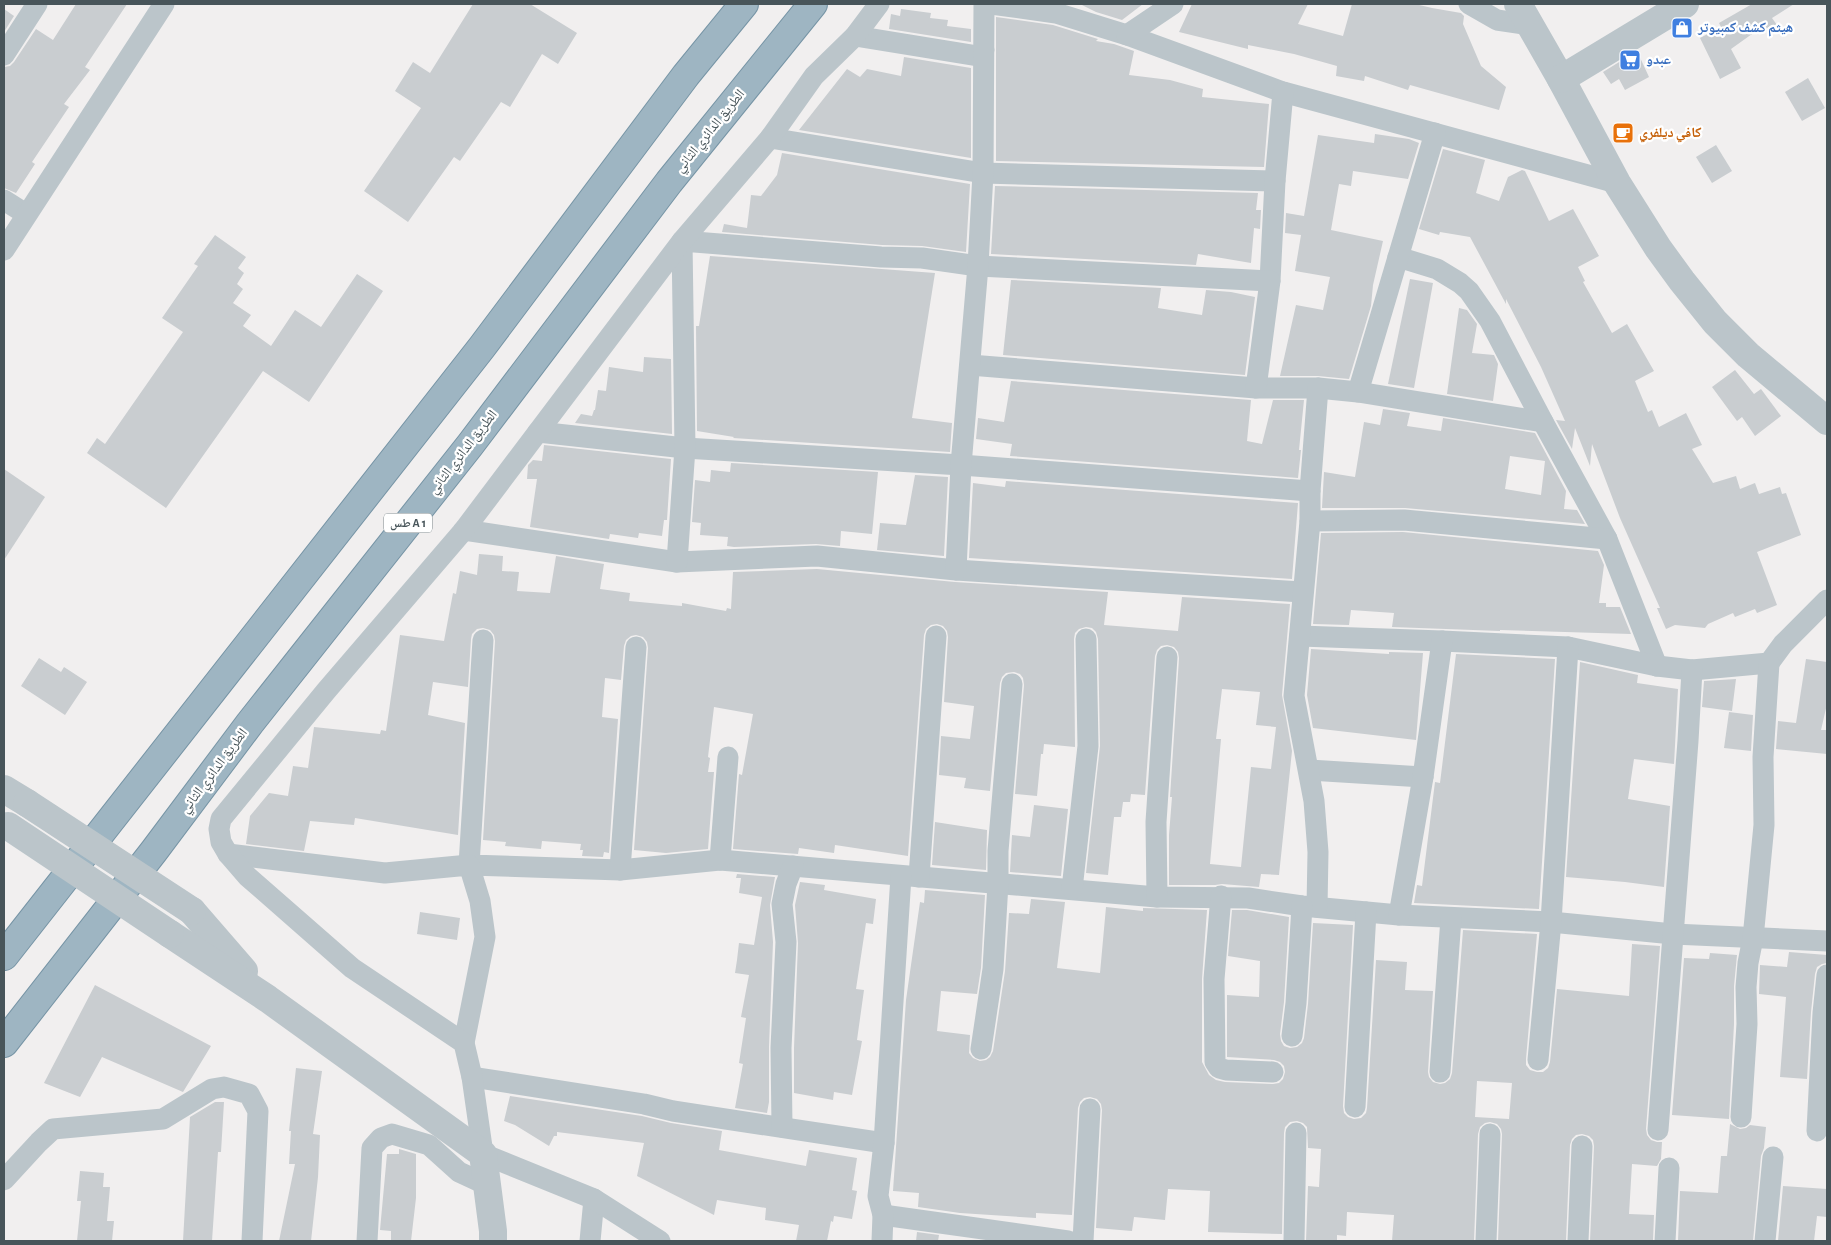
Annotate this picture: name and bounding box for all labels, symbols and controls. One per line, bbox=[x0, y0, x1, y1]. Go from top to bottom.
shop icon: هيثم كشف كمبيوتر bbox=[1670, 16, 1694, 40]
place label: هيثم كشف كمبيوتر bbox=[1697, 21, 1793, 37]
supermarket icon: عبدو bbox=[1618, 48, 1642, 72]
place label: عبدو bbox=[1646, 53, 1671, 68]
street label: الطريق الدائري الثاني bbox=[672, 87, 750, 177]
cafe icon: كافي ديلفري bbox=[1611, 121, 1635, 145]
place label: كافي ديلفري bbox=[1639, 126, 1702, 143]
street label: الطريق الدائري الثاني bbox=[426, 408, 503, 499]
road number: طس A 1 bbox=[384, 514, 432, 532]
street label: الطريق الدائري الثاني bbox=[178, 726, 253, 818]

